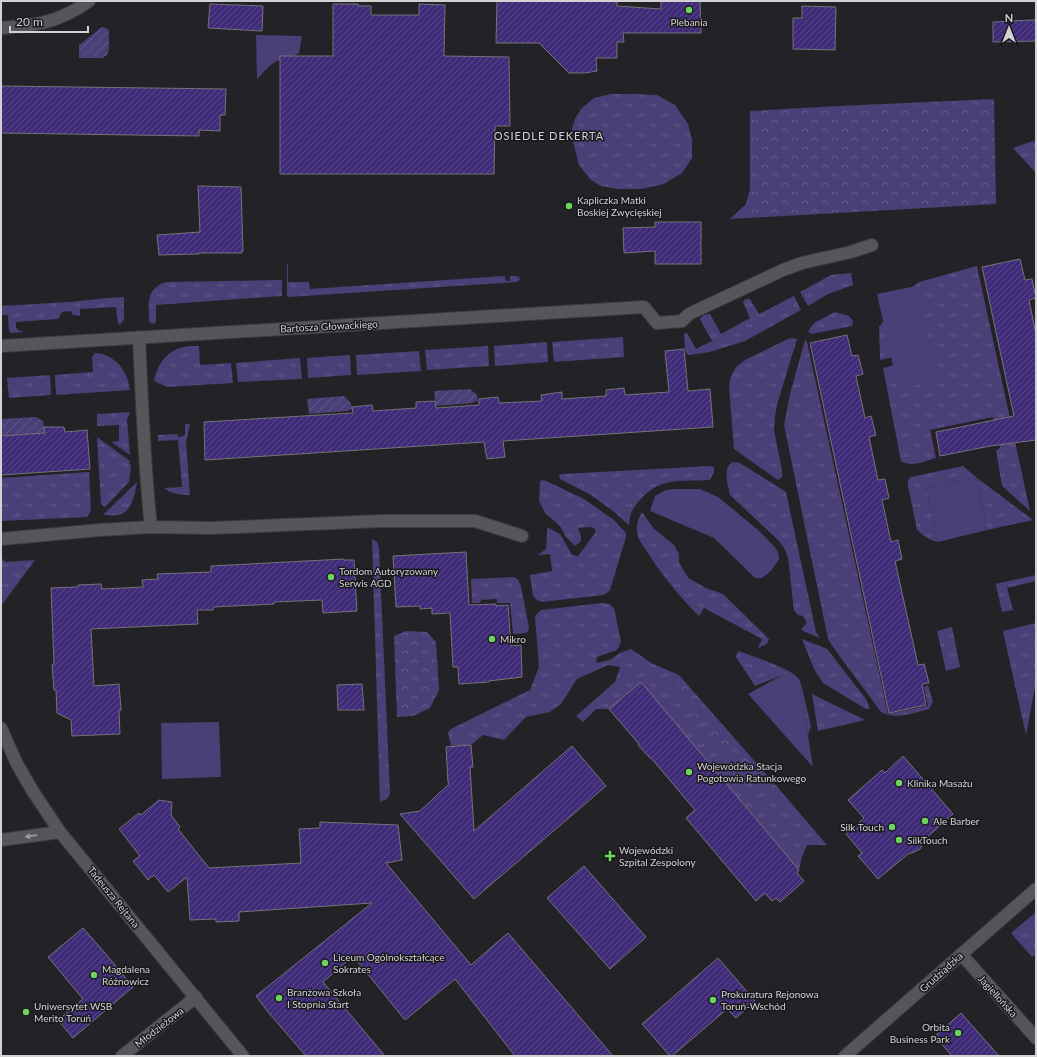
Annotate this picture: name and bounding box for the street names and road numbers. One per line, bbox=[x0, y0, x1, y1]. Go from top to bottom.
street label: Bartosza Głowackiego bbox=[280, 317, 378, 335]
street label: Tadeusza Rejtana bbox=[86, 864, 142, 930]
street label: Grudziądzka bbox=[917, 949, 965, 995]
street label: Jagiellońska bbox=[976, 973, 1020, 1019]
street label: Młodzieżowa bbox=[132, 1004, 186, 1050]

